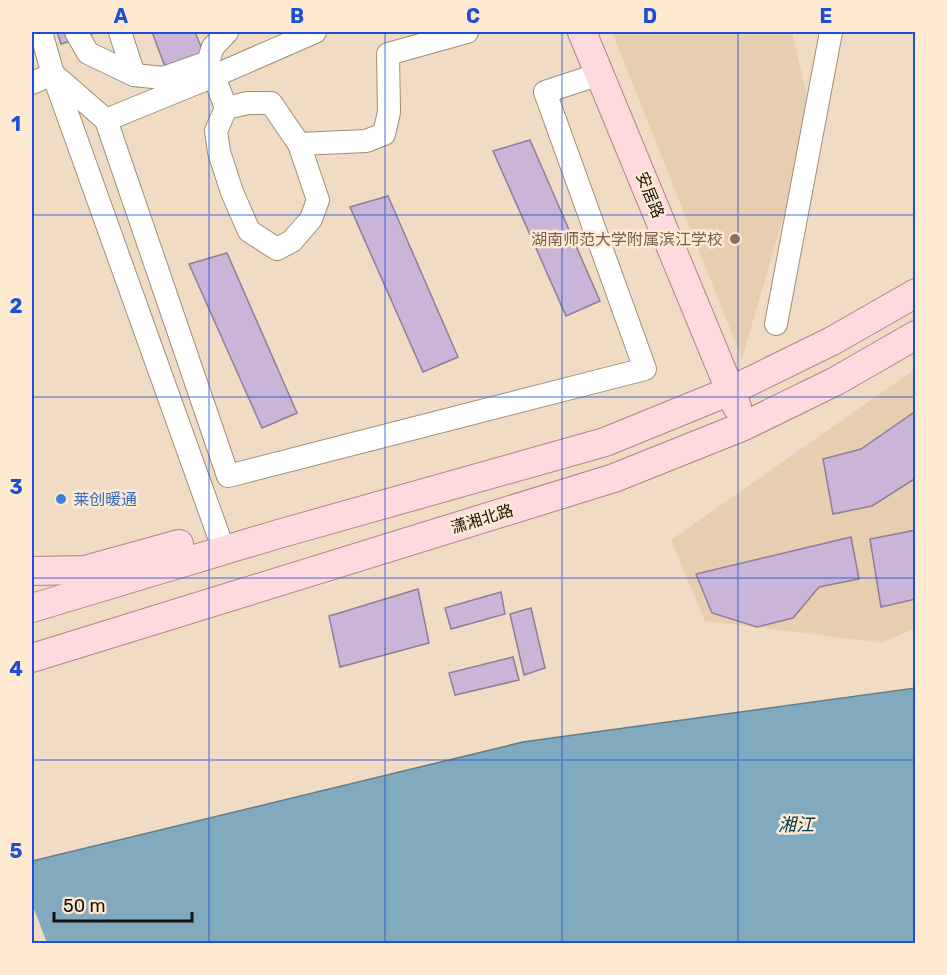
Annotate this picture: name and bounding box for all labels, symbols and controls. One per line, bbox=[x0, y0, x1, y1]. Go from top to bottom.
text: A bbox=[114, 4, 129, 28]
text: B bbox=[290, 4, 304, 28]
text: C bbox=[466, 4, 480, 28]
text: D bbox=[643, 4, 657, 28]
text: E bbox=[820, 4, 832, 28]
text: 1 bbox=[11, 112, 21, 136]
street label: 安居路 bbox=[632, 169, 668, 221]
place label: 湖南师范大学附属滨江学校 bbox=[531, 230, 723, 249]
marker: 湖南师范大学附属滨江学校 bbox=[728, 232, 742, 246]
text: 2 bbox=[10, 294, 23, 318]
text: 3 bbox=[9, 475, 23, 499]
place label: 莱创暖通 bbox=[73, 490, 137, 509]
marker: 莱创暖通 bbox=[54, 492, 68, 506]
street label: 潇湘北路 bbox=[449, 501, 515, 537]
text: 4 bbox=[9, 657, 23, 681]
water label: 湘江 bbox=[778, 814, 816, 836]
text: 5 bbox=[10, 839, 23, 863]
scale bar bbox=[54, 885, 192, 923]
text: 50 m bbox=[63, 895, 106, 917]

